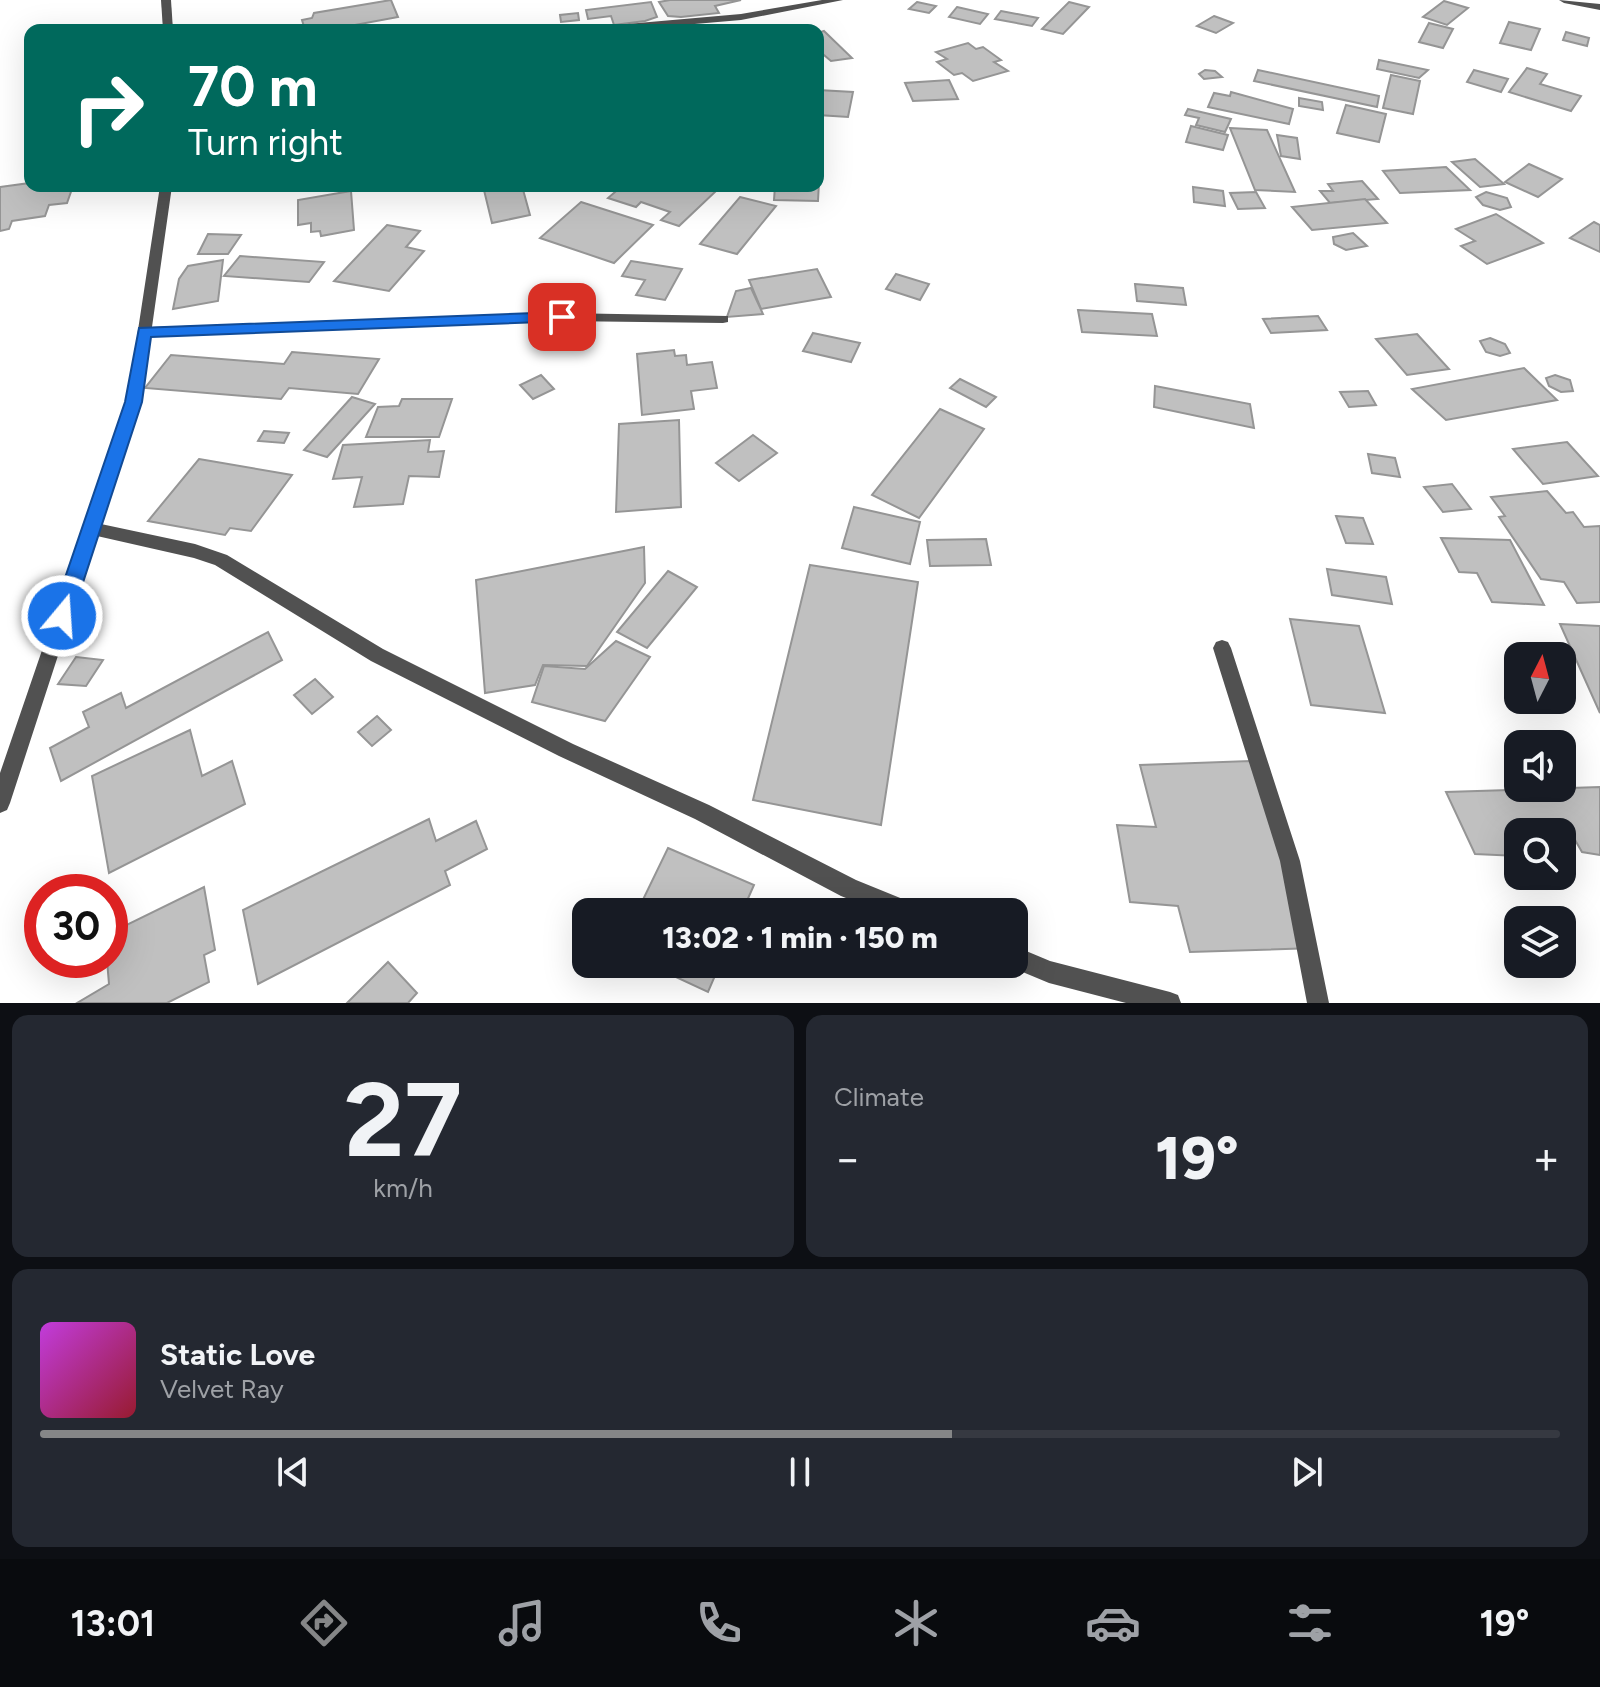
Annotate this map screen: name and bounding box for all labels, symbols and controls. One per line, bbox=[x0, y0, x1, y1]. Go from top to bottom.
text: 70 m bbox=[188, 53, 318, 120]
icon: right bbox=[56, 56, 160, 160]
text: Turn right bbox=[188, 121, 343, 164]
pin bbox=[528, 283, 596, 351]
icon: arrive bbox=[540, 295, 584, 339]
position arrow bbox=[20, 574, 104, 658]
north arrow bbox=[1504, 642, 1576, 714]
map controls bbox=[1504, 642, 1576, 978]
button: sound bbox=[1504, 730, 1576, 802]
button: search bbox=[1504, 818, 1576, 890]
speed limit sign: 30 bbox=[24, 874, 128, 978]
button: layers bbox=[1504, 906, 1576, 978]
text: 13:02 · 1 min · 150 m bbox=[662, 919, 938, 956]
text: 27 bbox=[344, 1057, 462, 1182]
text: Climate bbox=[834, 1081, 924, 1113]
text: 19° bbox=[1155, 1122, 1239, 1194]
text: − bbox=[834, 1132, 861, 1185]
text: + bbox=[1533, 1132, 1560, 1185]
text: km/h bbox=[373, 1172, 433, 1204]
text: Static Love bbox=[160, 1336, 315, 1373]
text: Velvet Ray bbox=[160, 1373, 284, 1405]
icon: previous bbox=[271, 1450, 315, 1494]
icon: pause bbox=[778, 1450, 822, 1494]
icon: next bbox=[1285, 1450, 1329, 1494]
icon: directions bbox=[296, 1595, 352, 1651]
icon: music bbox=[494, 1595, 550, 1651]
icon: phone bbox=[691, 1595, 747, 1651]
icon: climate bbox=[888, 1595, 944, 1651]
icon: car bbox=[1085, 1595, 1141, 1651]
icon: filters bbox=[1282, 1595, 1338, 1651]
text: 13:01 bbox=[71, 1602, 155, 1645]
text: 19° bbox=[1480, 1602, 1529, 1645]

